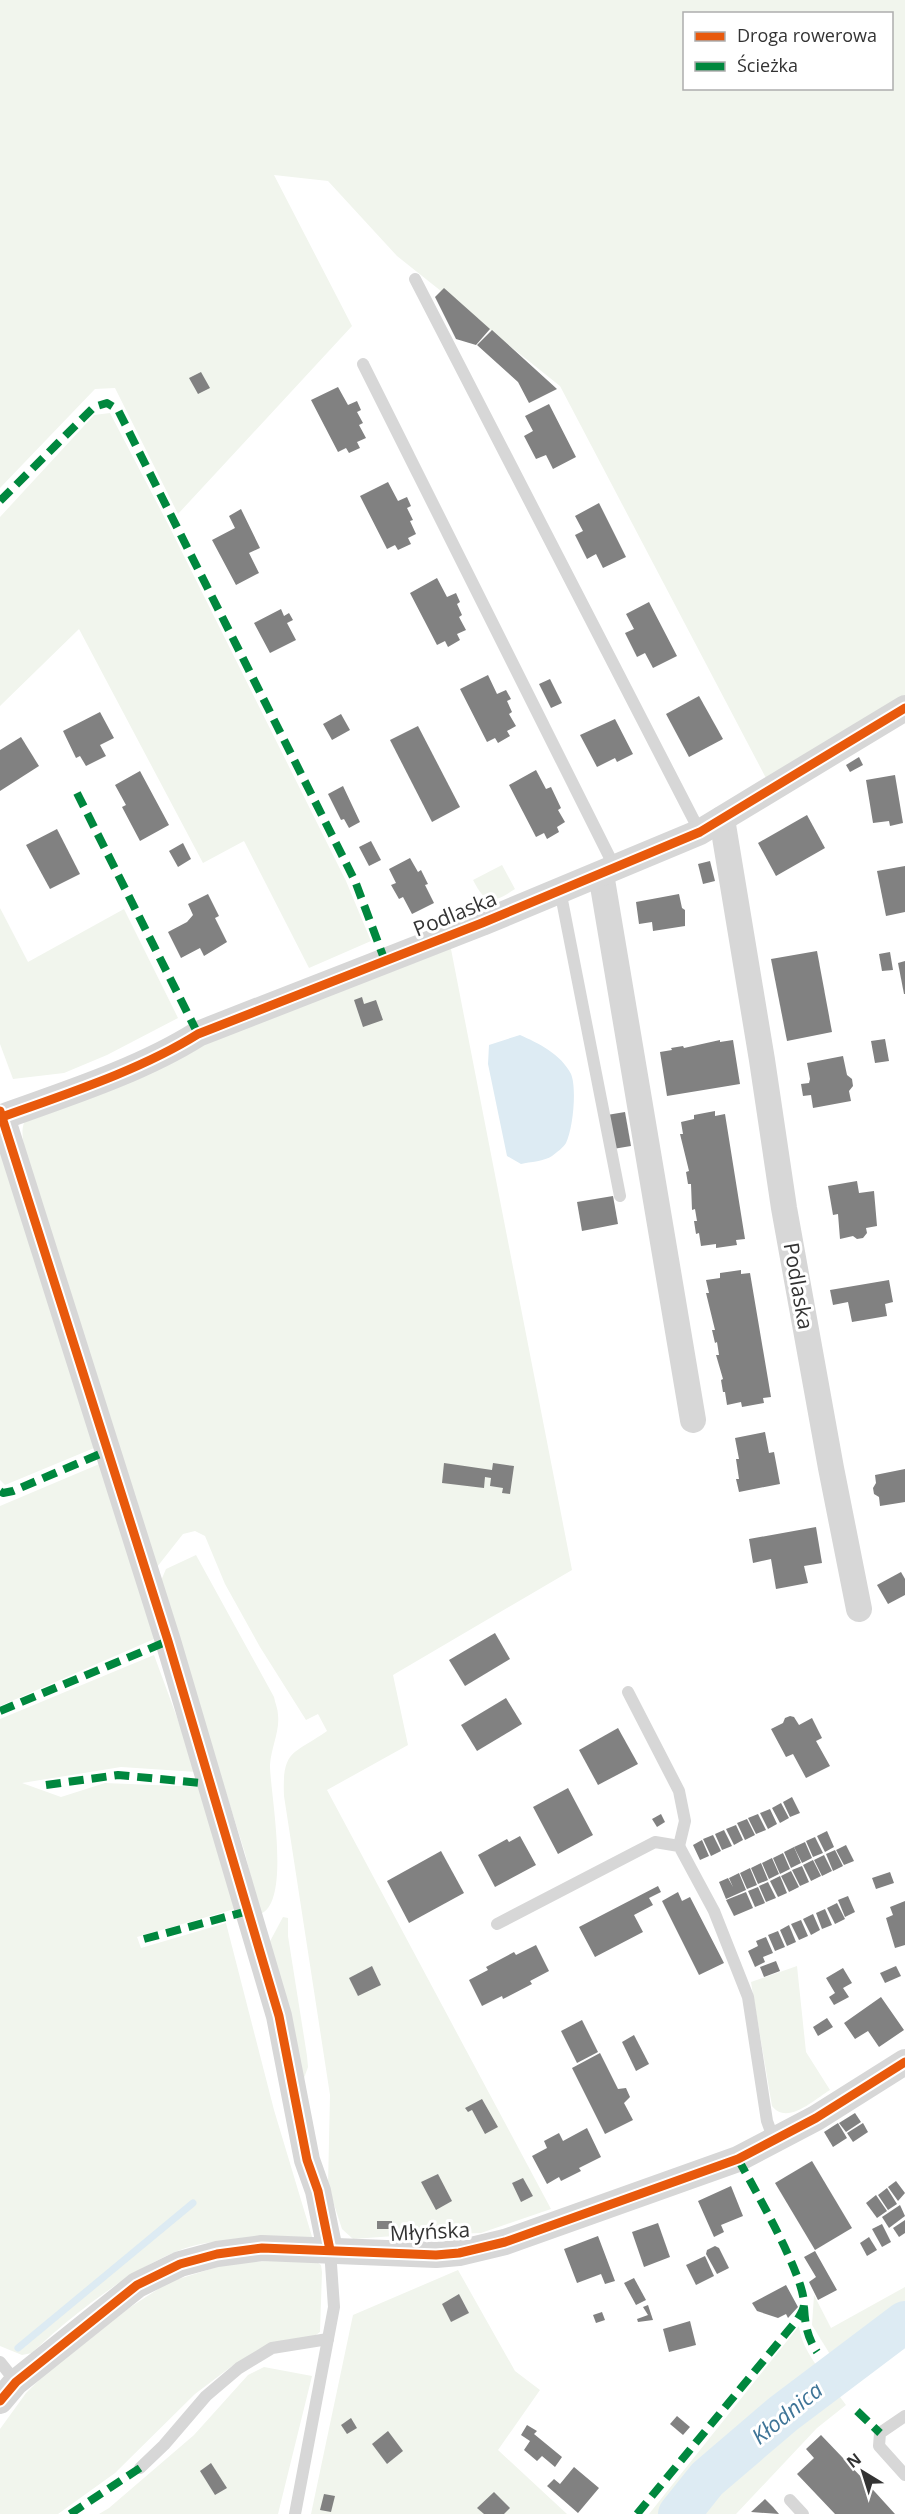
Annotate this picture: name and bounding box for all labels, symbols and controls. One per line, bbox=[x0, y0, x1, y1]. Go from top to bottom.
legend bbox=[683, 12, 893, 90]
text: Droga rowerowa bbox=[737, 23, 877, 47]
text: Ścieżka bbox=[737, 53, 798, 77]
street label: Podlaska bbox=[409, 884, 501, 942]
street label: Podlaska bbox=[778, 1240, 820, 1331]
street label: Młyńska bbox=[389, 2215, 471, 2247]
water label: Kłodnica bbox=[744, 2374, 828, 2450]
north arrow bbox=[833, 2442, 893, 2502]
text: N bbox=[842, 2448, 866, 2473]

